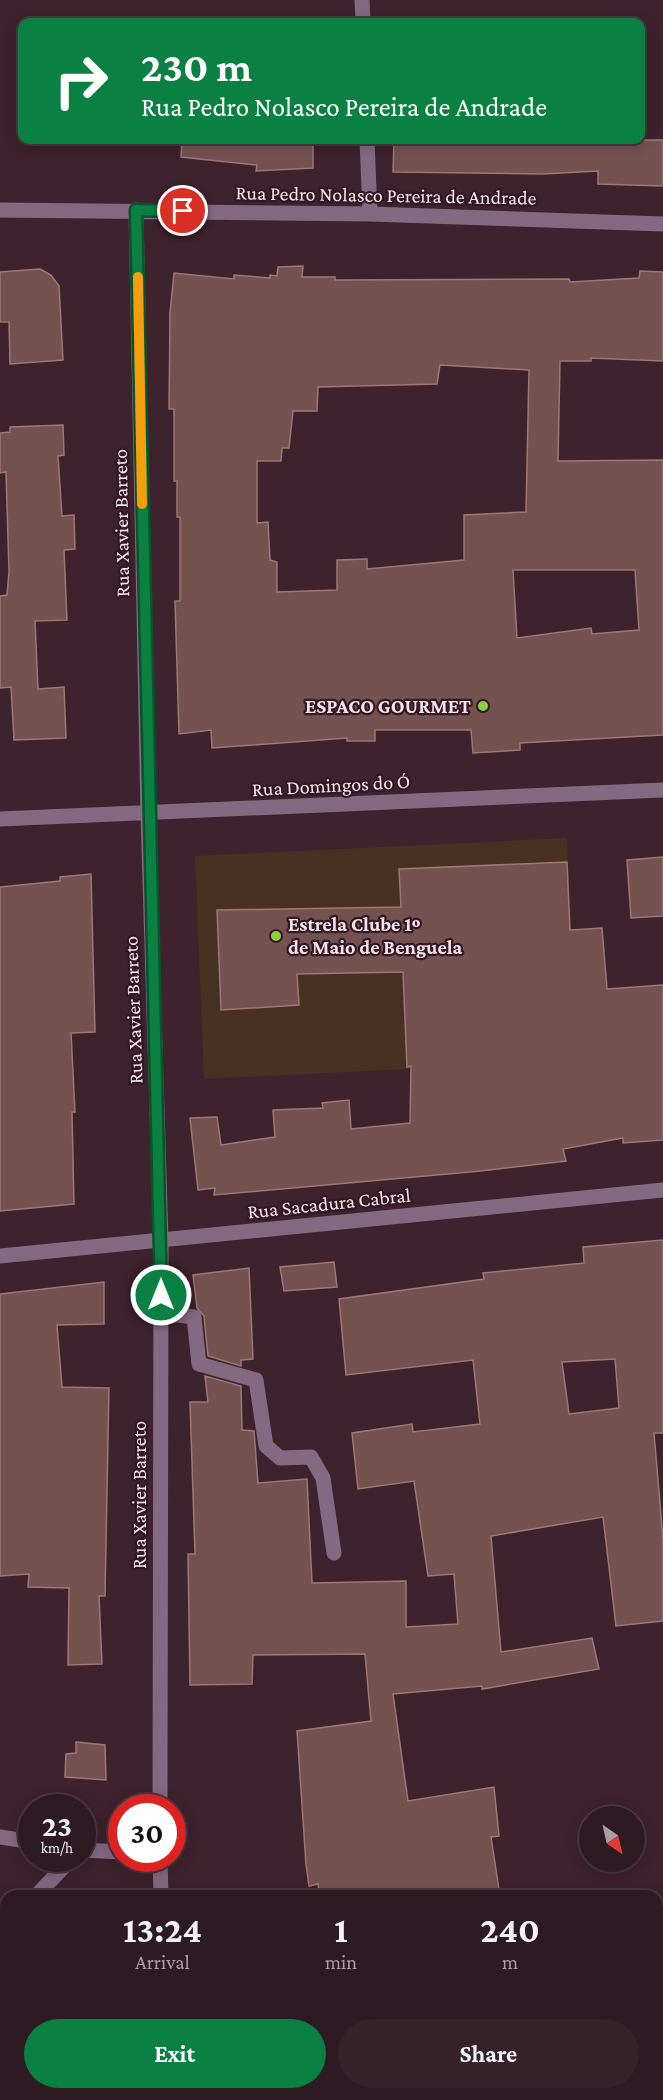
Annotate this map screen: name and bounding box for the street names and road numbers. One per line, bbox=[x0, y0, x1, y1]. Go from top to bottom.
street label: Rua Pedro Nolasco Pereira de Andrade bbox=[235, 181, 537, 209]
street label: Rua Xavier Barreto bbox=[109, 449, 133, 597]
street label: Rua Domingos do Ó bbox=[251, 770, 411, 801]
street label: Rua Xavier Barreto bbox=[119, 936, 147, 1084]
street label: Rua Sacadura Cabral bbox=[246, 1183, 412, 1223]
street label: Rua Xavier Barreto bbox=[128, 1421, 150, 1569]

